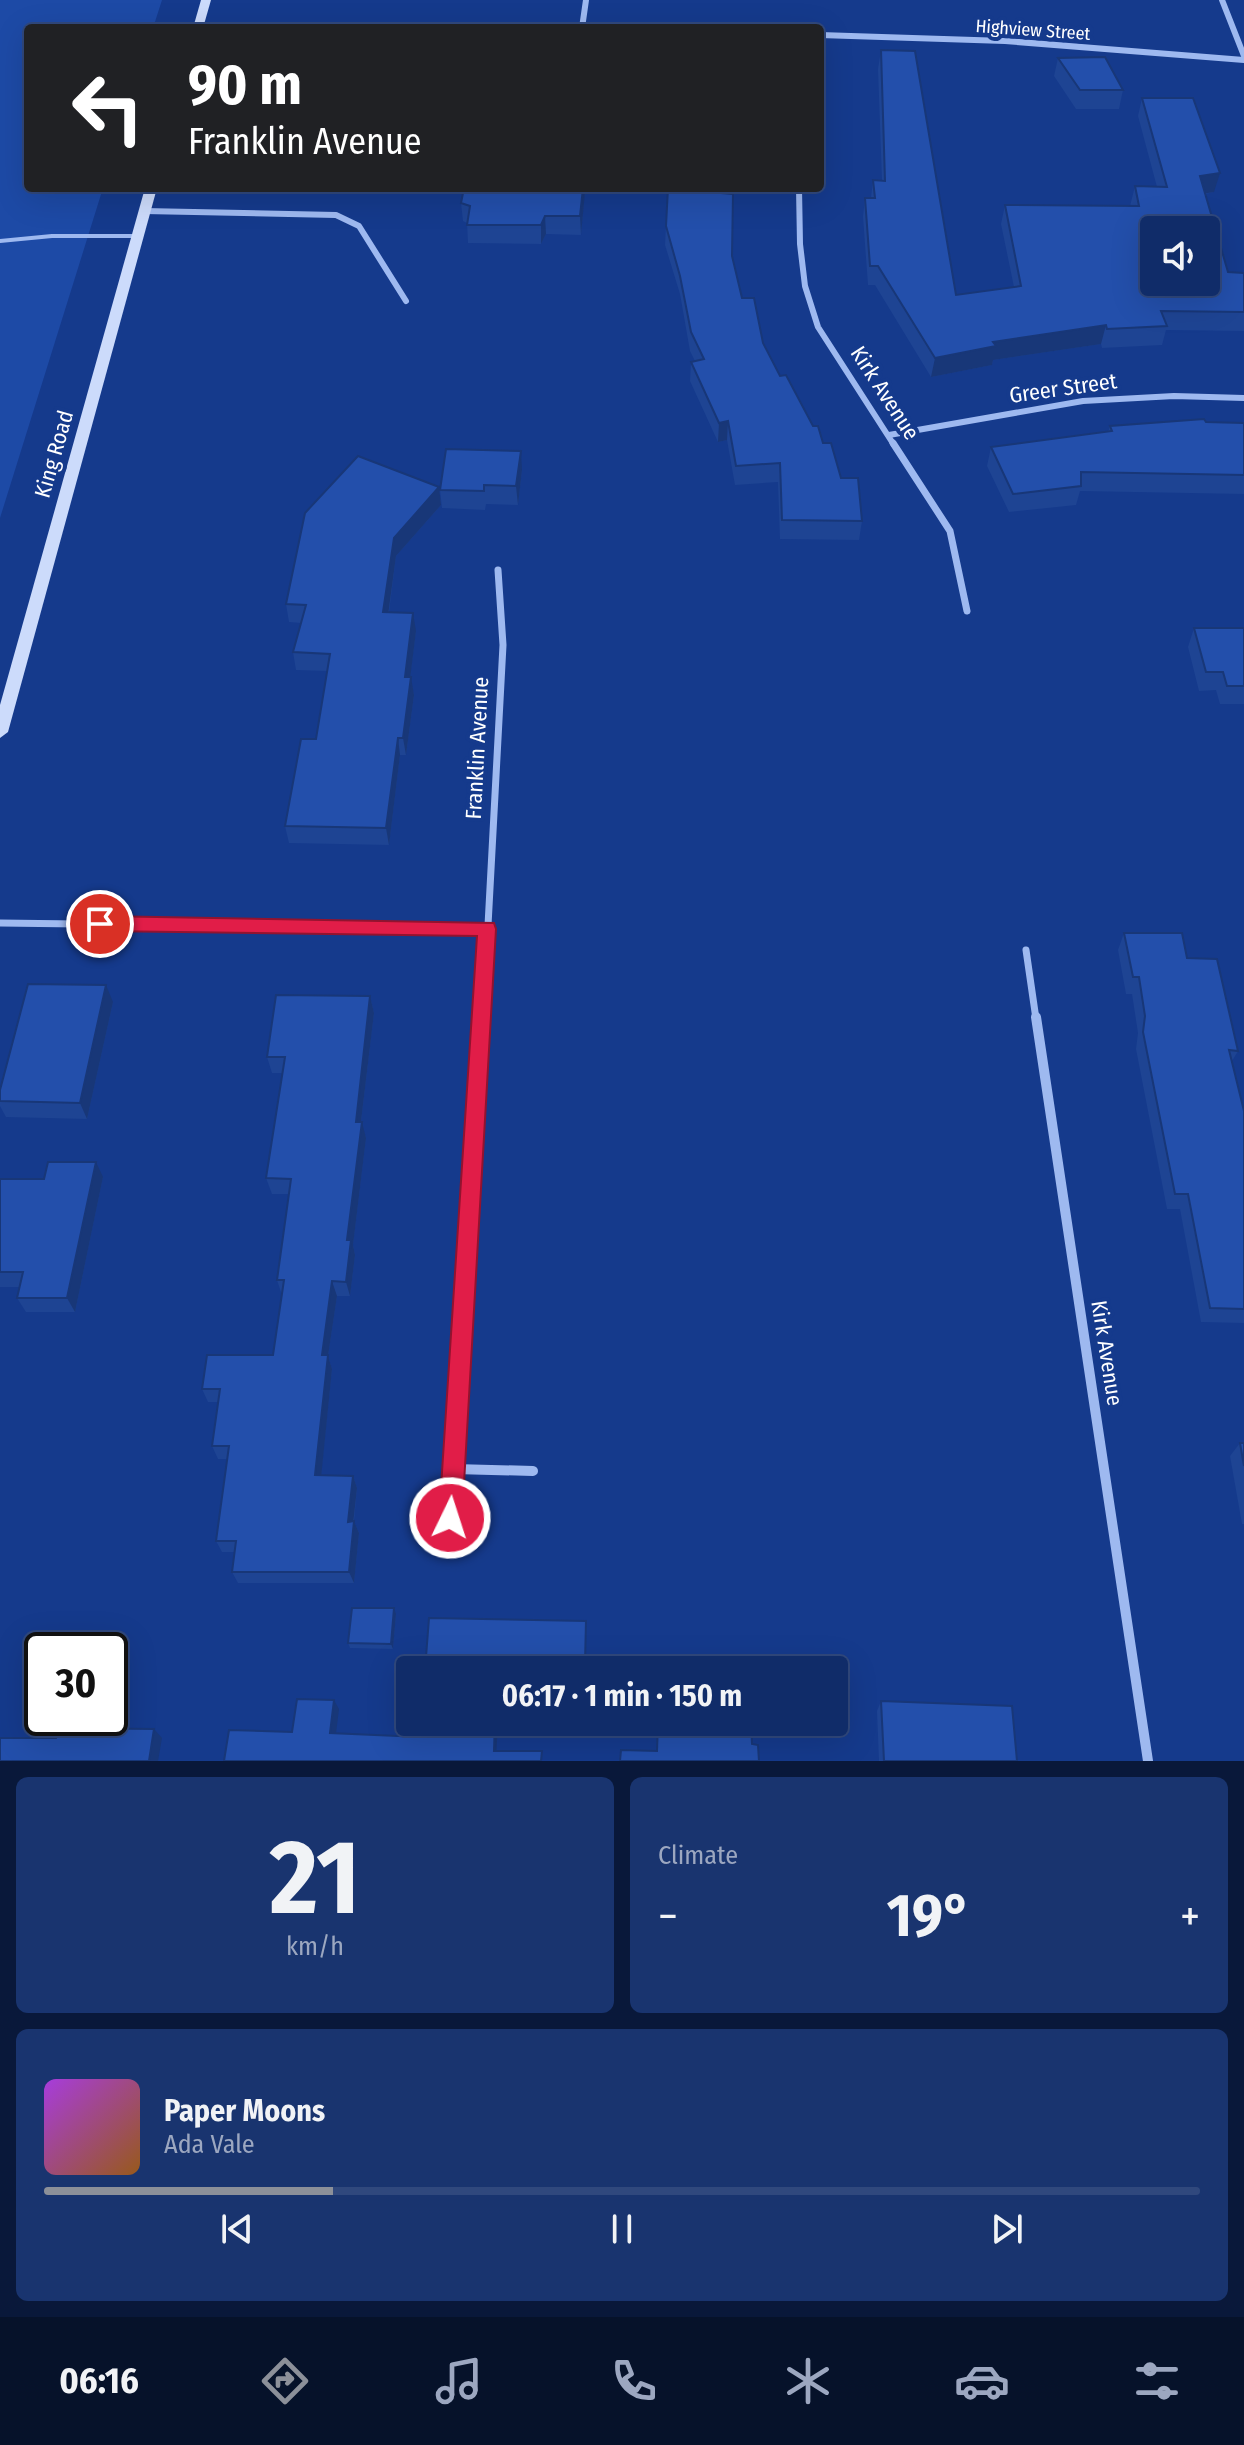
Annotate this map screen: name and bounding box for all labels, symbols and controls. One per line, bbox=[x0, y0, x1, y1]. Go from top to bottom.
street label: Highview Street bbox=[975, 15, 1091, 45]
text: 90 m bbox=[188, 52, 302, 119]
icon: left bbox=[56, 56, 160, 160]
text: Franklin Avenue bbox=[188, 120, 422, 164]
map controls bbox=[1140, 216, 1220, 296]
button: sound bbox=[1140, 216, 1220, 296]
street label: Kirk Avenue bbox=[845, 341, 925, 445]
street label: Greer Street bbox=[1007, 367, 1119, 409]
street label: King Road bbox=[29, 407, 79, 501]
street label: Franklin Avenue bbox=[460, 676, 494, 820]
pin bbox=[66, 890, 134, 958]
icon: arrive bbox=[78, 902, 122, 946]
street label: Kirk Avenue bbox=[1085, 1298, 1129, 1408]
position arrow bbox=[408, 1476, 492, 1560]
speed limit sign: 30 bbox=[24, 1632, 128, 1736]
text: 06:17 · 1 min · 150 m bbox=[502, 1678, 742, 1714]
text: 21 bbox=[270, 1816, 360, 1941]
text: Climate bbox=[658, 1840, 738, 1871]
text: 19° bbox=[887, 1880, 971, 1952]
text: − bbox=[658, 1890, 678, 1943]
text: + bbox=[1180, 1890, 1200, 1943]
text: km/h bbox=[286, 1931, 344, 1962]
text: Paper Moons bbox=[164, 2093, 325, 2129]
text: Ada Vale bbox=[164, 2129, 255, 2160]
icon: previous bbox=[215, 2207, 259, 2251]
icon: pause bbox=[600, 2207, 644, 2251]
icon: next bbox=[985, 2207, 1029, 2251]
icon: directions bbox=[257, 2353, 313, 2409]
icon: music bbox=[431, 2353, 487, 2409]
icon: phone bbox=[606, 2353, 662, 2409]
icon: climate bbox=[780, 2353, 836, 2409]
icon: car bbox=[954, 2353, 1010, 2409]
icon: filters bbox=[1129, 2353, 1185, 2409]
text: 06:16 bbox=[59, 2359, 139, 2403]

